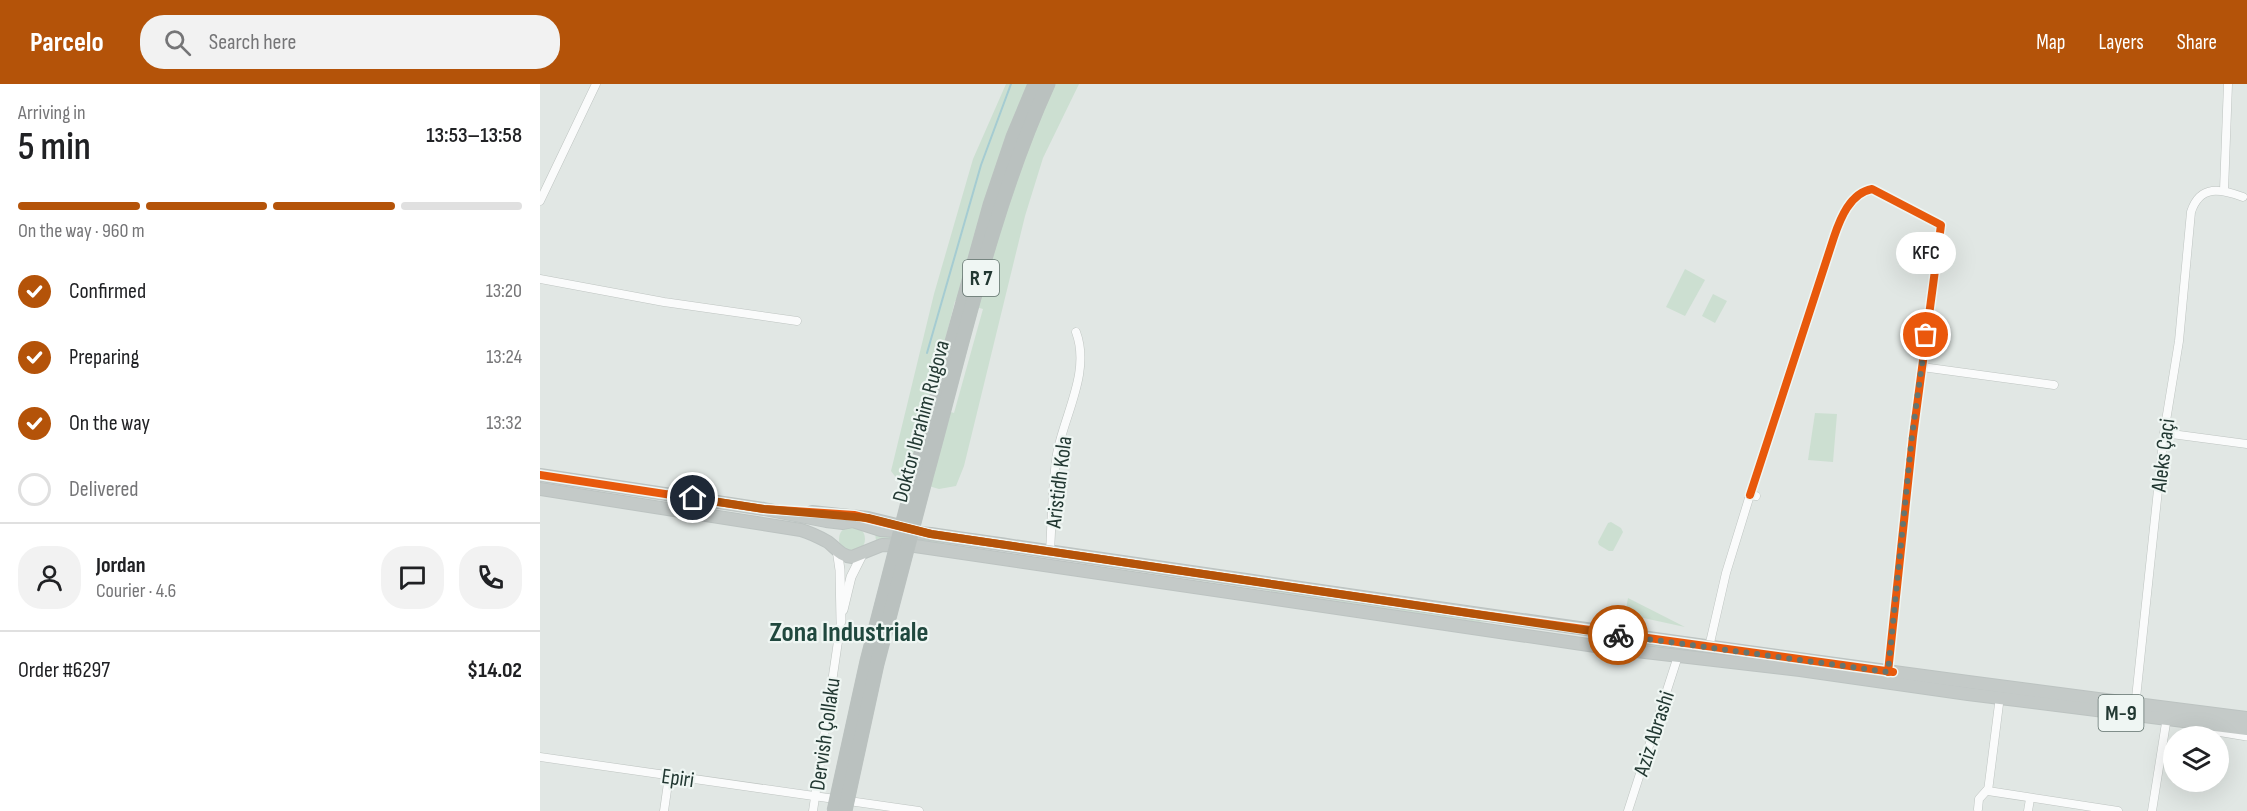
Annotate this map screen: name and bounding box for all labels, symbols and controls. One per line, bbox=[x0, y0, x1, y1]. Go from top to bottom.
search box bbox=[140, 15, 560, 69]
text: Parcelo bbox=[30, 26, 104, 59]
icon: search bbox=[161, 26, 194, 59]
text: Search here bbox=[209, 29, 296, 56]
text: Map bbox=[2036, 30, 2065, 55]
text: Layers bbox=[2098, 30, 2144, 55]
text: Share bbox=[2177, 30, 2217, 55]
text: Arriving in bbox=[18, 101, 86, 125]
text: 13:53–13:58 bbox=[426, 122, 522, 149]
text: 5 min bbox=[18, 124, 91, 171]
text: On the way · 960 m bbox=[18, 219, 145, 243]
callout: KFC bbox=[1896, 233, 1956, 275]
text: KFC bbox=[1912, 241, 1940, 265]
road number: R 7 bbox=[963, 260, 999, 296]
icon: check bbox=[18, 275, 51, 308]
text: Confirmed bbox=[69, 278, 146, 305]
text: 13:20 bbox=[486, 279, 522, 303]
pin bbox=[1900, 309, 1951, 360]
icon: bag bbox=[1909, 318, 1942, 351]
street label: Doktor Ibrahim Rugova bbox=[887, 337, 956, 505]
icon: check bbox=[18, 341, 51, 374]
text: Preparing bbox=[69, 344, 139, 371]
text: 13:24 bbox=[486, 345, 522, 369]
icon: check bbox=[18, 407, 51, 440]
text: On the way bbox=[69, 410, 150, 437]
text: 13:32 bbox=[486, 411, 522, 435]
street label: Aleks Çaçi bbox=[2145, 417, 2181, 494]
street label: Aristidh Kola bbox=[1040, 435, 1079, 531]
pin bbox=[667, 472, 718, 523]
text: Delivered bbox=[69, 476, 138, 503]
icon: home bbox=[676, 481, 709, 514]
button: person bbox=[18, 546, 81, 609]
button: chat bbox=[381, 546, 444, 609]
button: phone bbox=[459, 546, 522, 609]
text: Jordan bbox=[96, 552, 145, 579]
text: Courier · 4.6 bbox=[96, 579, 176, 603]
courier bbox=[1588, 605, 1648, 665]
district label: Zona Industriale bbox=[770, 616, 928, 649]
icon: bike bbox=[1602, 619, 1635, 652]
text: Order #6297 bbox=[18, 657, 110, 684]
text: $14.02 bbox=[467, 657, 522, 684]
street label: Dervish Çollaku bbox=[804, 676, 847, 792]
street label: Aziz Abrashi bbox=[1628, 688, 1681, 780]
road number: M-9 bbox=[2098, 695, 2144, 731]
map controls bbox=[2163, 726, 2229, 792]
button: layers bbox=[2163, 726, 2229, 792]
street label: Epiri bbox=[660, 763, 696, 794]

